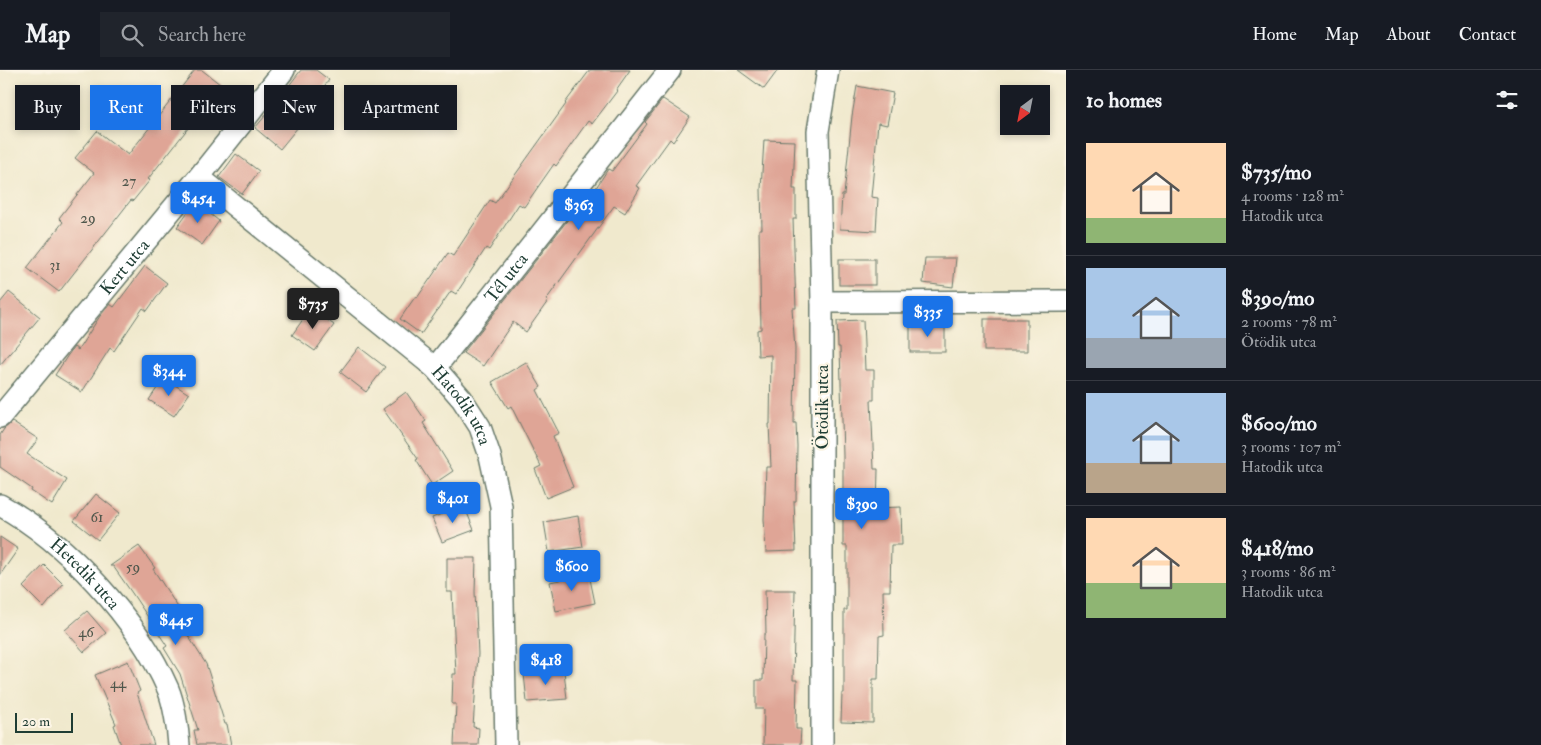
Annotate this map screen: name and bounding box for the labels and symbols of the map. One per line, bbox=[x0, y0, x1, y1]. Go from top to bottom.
north arrow bbox=[1000, 85, 1050, 135]
house number: 27 bbox=[122, 172, 136, 191]
pin: $454 bbox=[168, 182, 228, 224]
pin: $363 bbox=[549, 189, 609, 231]
house number: 29 bbox=[80, 209, 96, 228]
street label: Kert utca bbox=[95, 234, 155, 300]
street label: Tél utca bbox=[480, 248, 534, 308]
house number: 31 bbox=[49, 256, 61, 275]
pin: $735 bbox=[283, 288, 343, 330]
pin: $335 bbox=[898, 296, 958, 338]
pin: $344 bbox=[139, 354, 199, 397]
street label: Hatodik utca bbox=[426, 361, 497, 449]
street label: Ötödik utca bbox=[811, 364, 834, 449]
pin: $401 bbox=[423, 482, 483, 524]
pin: $390 bbox=[832, 488, 892, 530]
house number: 61 bbox=[91, 508, 103, 527]
street label: Hetedik utca bbox=[45, 533, 125, 615]
pin: $600 bbox=[542, 550, 602, 592]
house number: 59 bbox=[126, 558, 140, 577]
pin: $445 bbox=[146, 604, 206, 646]
house number: 46 bbox=[78, 623, 95, 642]
pin: $418 bbox=[516, 644, 576, 686]
house number: 44 bbox=[110, 674, 127, 693]
scale bar bbox=[15, 710, 72, 733]

